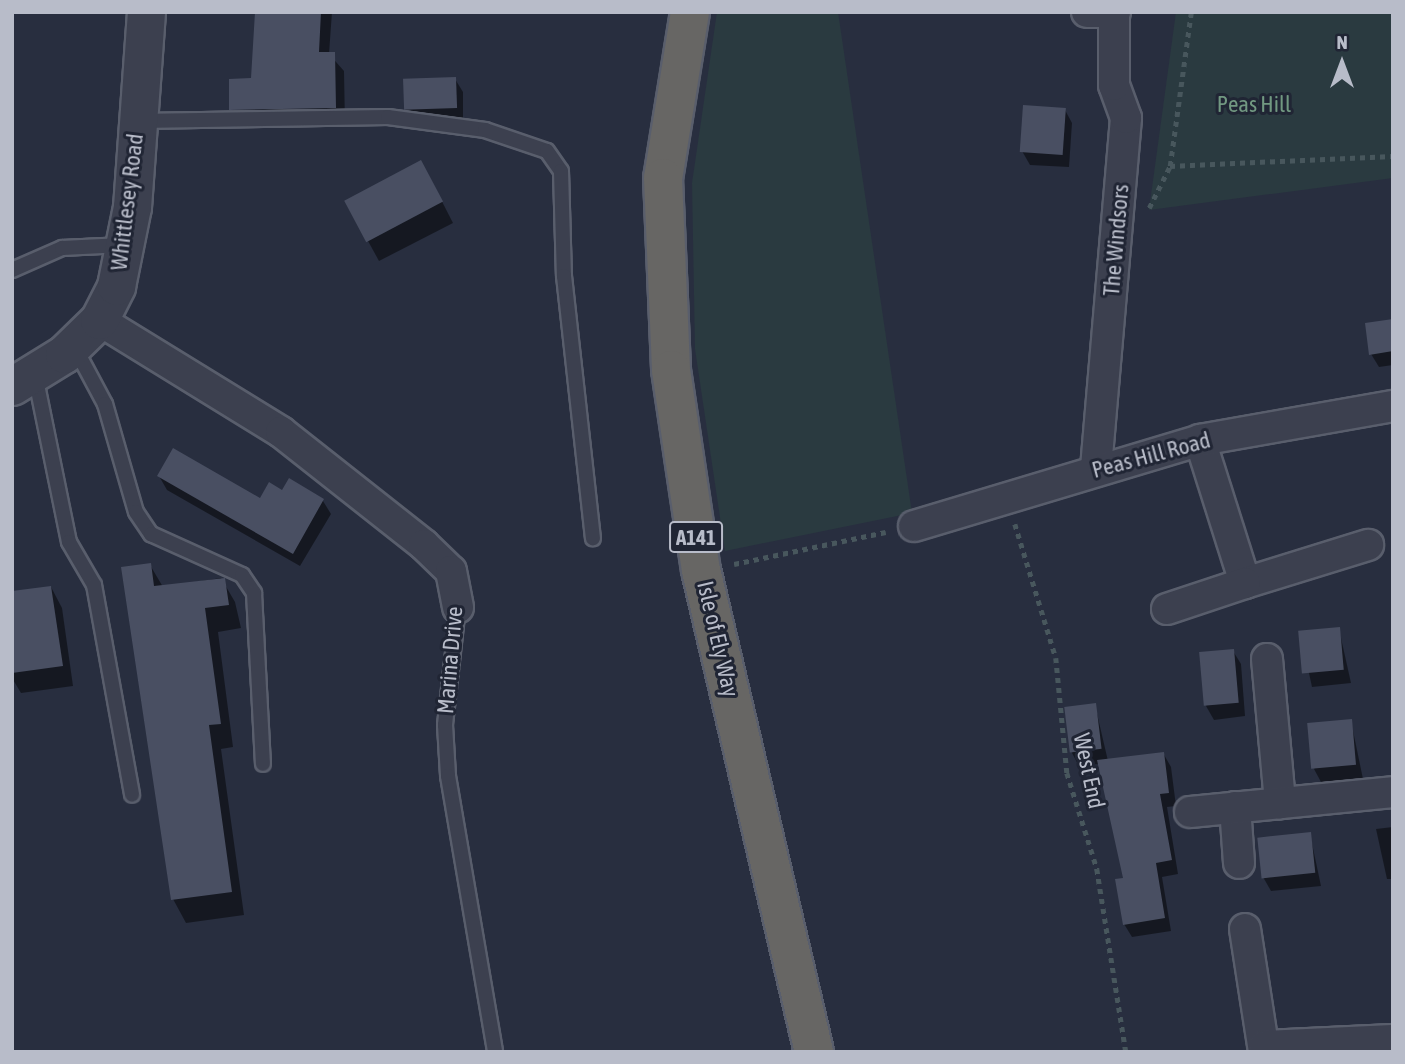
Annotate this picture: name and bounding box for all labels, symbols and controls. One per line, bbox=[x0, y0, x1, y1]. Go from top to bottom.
north arrow bbox=[1307, 28, 1377, 98]
text: N bbox=[1336, 31, 1348, 53]
park label: Peas Hill bbox=[1217, 90, 1291, 118]
street label: Whittlesey Road bbox=[105, 132, 149, 272]
street label: The Windsors bbox=[1097, 183, 1135, 297]
street label: Peas Hill Road bbox=[1089, 426, 1213, 484]
road number: A141 bbox=[668, 520, 724, 554]
street label: Isle of Ely Way bbox=[691, 578, 745, 700]
street label: Marina Drive bbox=[432, 605, 468, 715]
street label: West End bbox=[1068, 731, 1110, 811]

